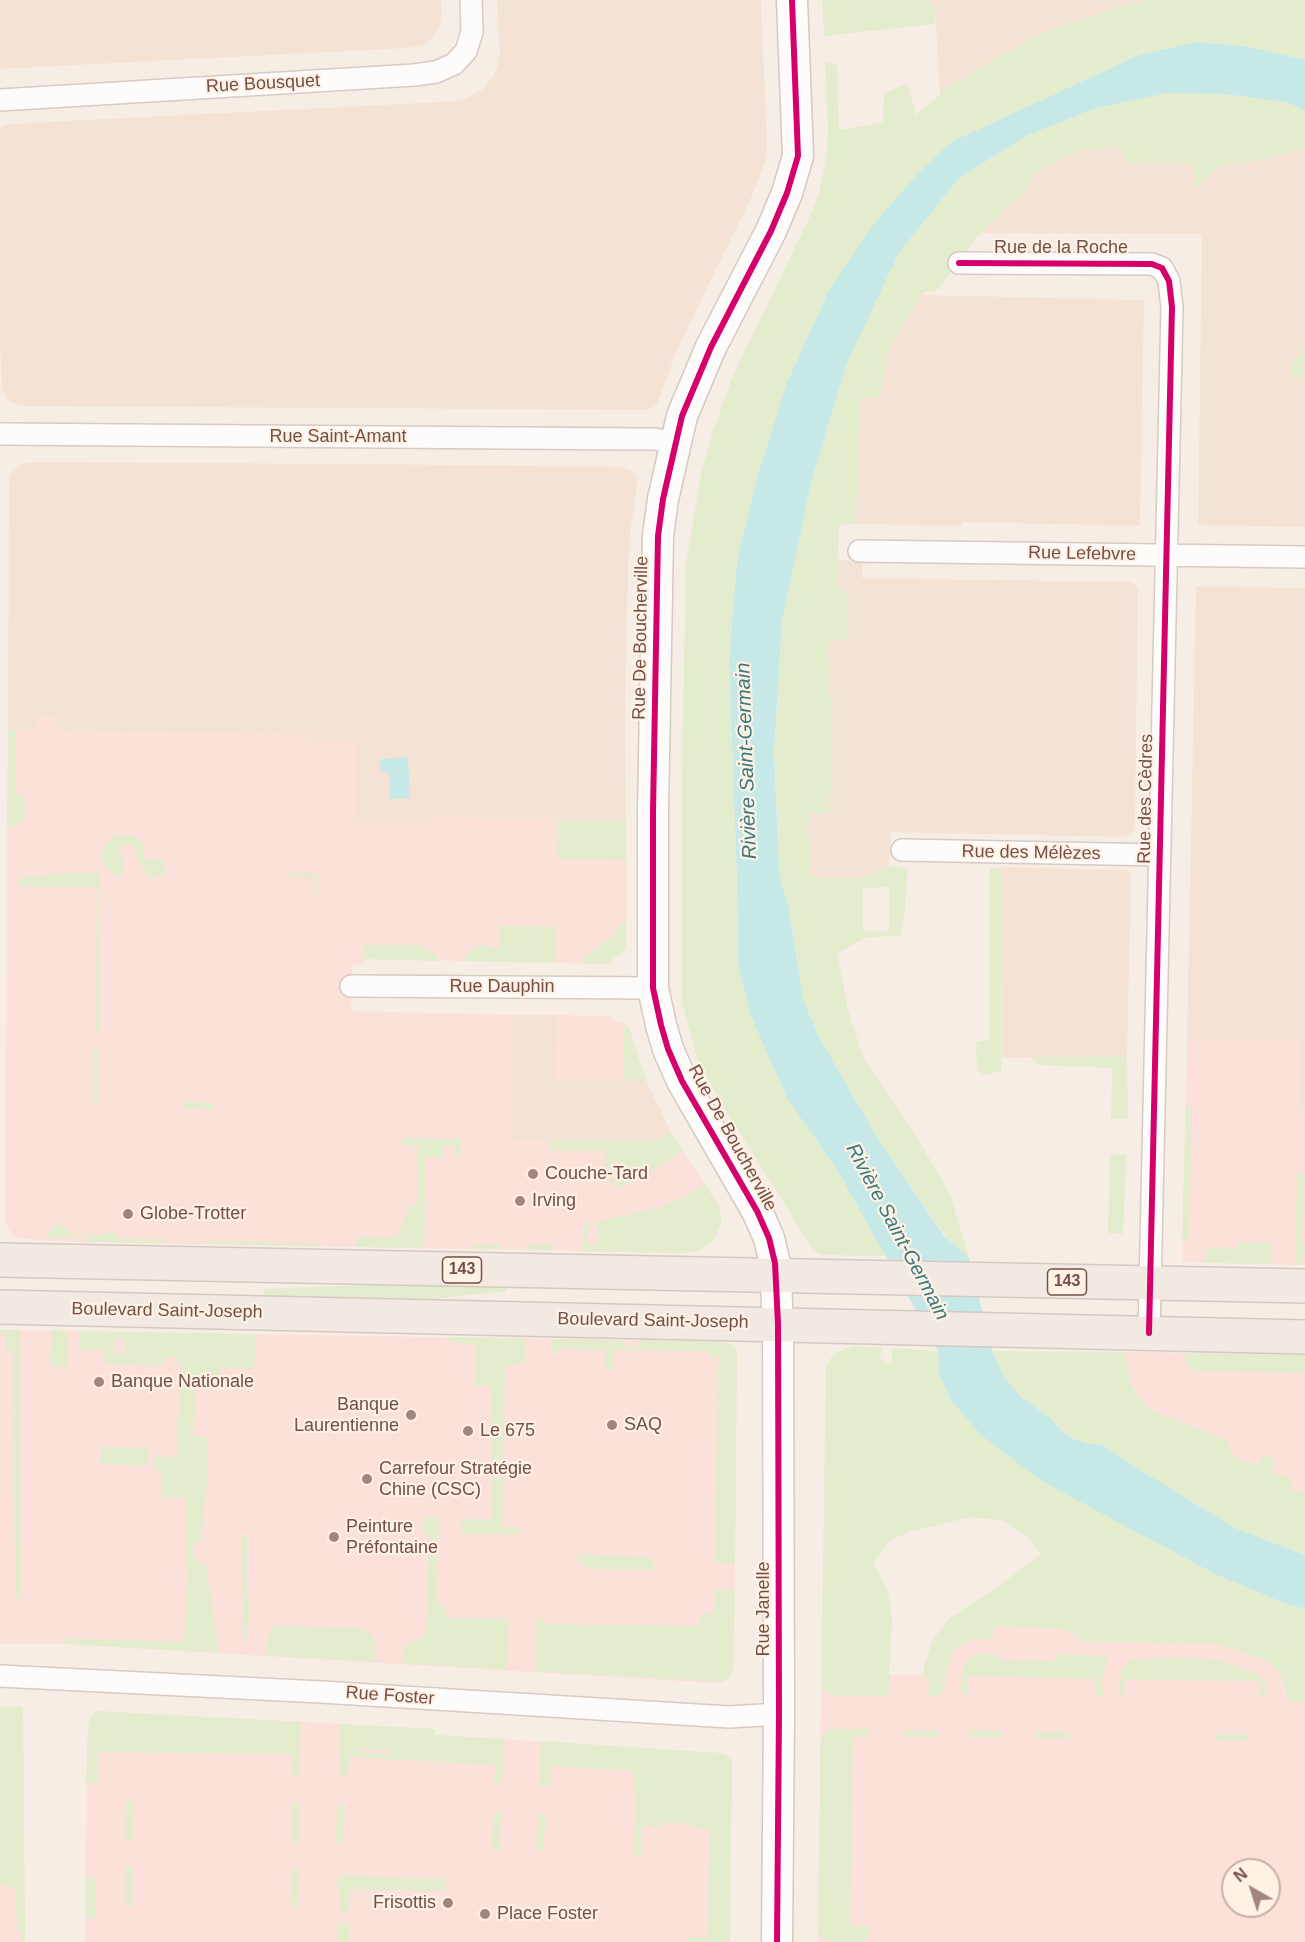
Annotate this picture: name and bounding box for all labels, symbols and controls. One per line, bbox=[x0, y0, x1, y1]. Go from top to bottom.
street label: Rue Bousquet bbox=[205, 70, 321, 98]
street label: Rue de la Roche bbox=[994, 237, 1128, 259]
street label: Rue Saint-Amant bbox=[269, 426, 407, 448]
street label: Rue Lefebvre bbox=[1028, 542, 1136, 566]
street label: Rue De Boucherville bbox=[629, 556, 653, 720]
water label: Rivière Saint-Germain bbox=[732, 662, 762, 860]
street label: Rue des Cèdres bbox=[1134, 734, 1158, 864]
street label: Rue des Mélèzes bbox=[961, 841, 1101, 865]
street label: Rue Dauphin bbox=[449, 976, 555, 998]
street label: Rue De Boucherville bbox=[683, 1061, 781, 1215]
water label: Rivière Saint-Germain bbox=[840, 1140, 954, 1324]
place label: Couche-Tard bbox=[545, 1163, 648, 1185]
marker: Couche-Tard bbox=[526, 1167, 540, 1181]
place label: Irving bbox=[532, 1190, 576, 1212]
marker: Irving bbox=[513, 1194, 527, 1208]
place label: Globe-Trotter bbox=[140, 1203, 246, 1225]
marker: Globe-Trotter bbox=[121, 1207, 135, 1221]
road number: 143 bbox=[442, 1257, 482, 1283]
road number: 143 bbox=[1048, 1269, 1086, 1295]
street label: Boulevard Saint-Joseph bbox=[71, 1299, 263, 1323]
street label: Boulevard Saint-Joseph bbox=[557, 1309, 749, 1333]
place label: Banque Nationale bbox=[111, 1371, 254, 1393]
marker: Banque Nationale bbox=[92, 1375, 106, 1389]
place label: Banque Laurentienne bbox=[294, 1394, 399, 1436]
marker: Banque Laurentienne bbox=[404, 1408, 418, 1422]
place label: SAQ bbox=[624, 1414, 662, 1436]
marker: SAQ bbox=[605, 1418, 619, 1432]
place label: Le 675 bbox=[480, 1420, 535, 1442]
marker: Le 675 bbox=[461, 1424, 475, 1438]
place label: Carrefour Stratégie Chine (CSC) bbox=[379, 1458, 532, 1500]
marker: Carrefour Stratégie Chine (CSC) bbox=[360, 1472, 374, 1486]
place label: Peinture Préfontaine bbox=[346, 1516, 438, 1558]
marker: Peinture Préfontaine bbox=[327, 1530, 341, 1544]
street label: Rue Janelle bbox=[753, 1561, 775, 1657]
street label: Rue Foster bbox=[345, 1682, 435, 1710]
north arrow bbox=[1221, 1858, 1281, 1918]
text: N bbox=[1231, 1865, 1250, 1885]
place label: Frisottis bbox=[373, 1892, 436, 1914]
marker: Frisottis bbox=[441, 1896, 455, 1910]
place label: Place Foster bbox=[497, 1903, 598, 1925]
marker: Place Foster bbox=[478, 1907, 492, 1921]

